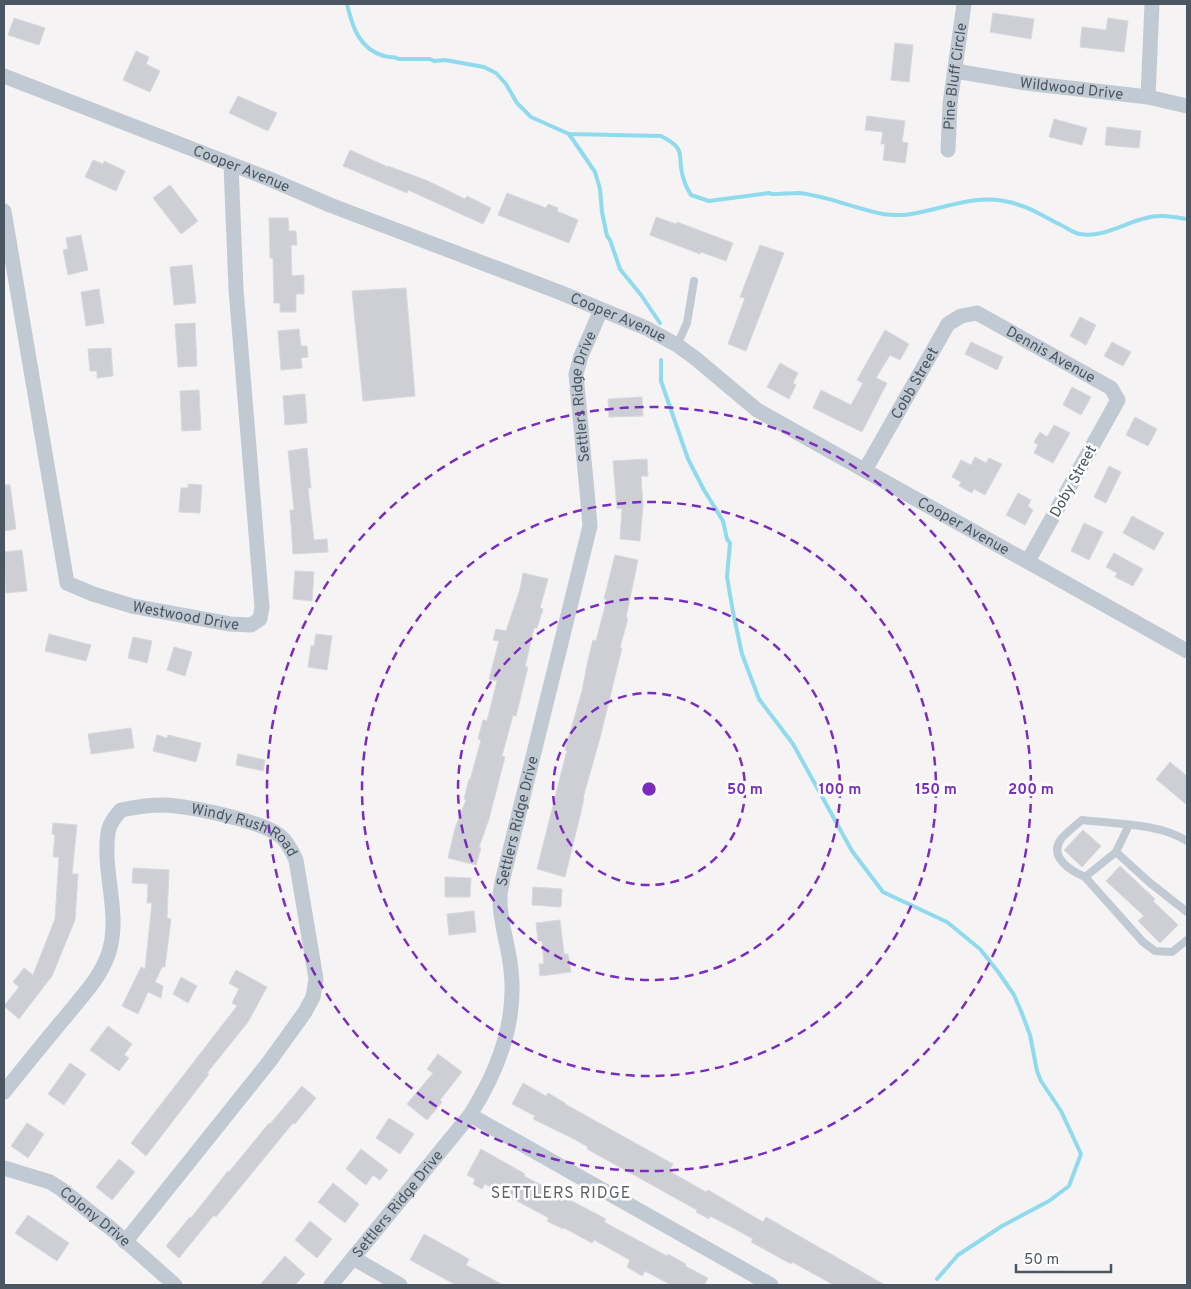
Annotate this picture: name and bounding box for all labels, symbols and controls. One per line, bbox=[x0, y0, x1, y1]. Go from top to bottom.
street label: Pine Bluff Circle bbox=[941, 22, 972, 130]
street label: Wildwood Drive bbox=[1019, 74, 1124, 105]
street label: Cooper Avenue bbox=[190, 142, 292, 198]
street label: Cooper Avenue bbox=[567, 290, 669, 348]
street label: Dennis Avenue bbox=[1002, 323, 1098, 388]
street label: Settlers Ridge Drive bbox=[568, 329, 602, 463]
street label: Cobb Street bbox=[888, 344, 944, 423]
street label: Doby Street bbox=[1047, 442, 1102, 521]
street label: Cooper Avenue bbox=[913, 494, 1012, 560]
street label: Westwood Drive bbox=[131, 598, 239, 635]
street label: Settlers Ridge Drive bbox=[494, 754, 544, 888]
centre of rings bbox=[640, 780, 658, 798]
text: 50 m bbox=[727, 781, 763, 800]
text: 100 m bbox=[819, 781, 861, 800]
text: 150 m bbox=[915, 781, 957, 800]
text: 200 m bbox=[1008, 781, 1054, 800]
street label: Windy Rush Road bbox=[190, 800, 301, 861]
street label: Settlers Ridge Drive bbox=[349, 1147, 448, 1262]
street label: Colony Drive bbox=[55, 1183, 134, 1252]
district label: SETTLERS RIDGE bbox=[491, 1184, 631, 1204]
scale bar bbox=[1016, 1242, 1111, 1274]
text: 50 m bbox=[1024, 1251, 1059, 1270]

